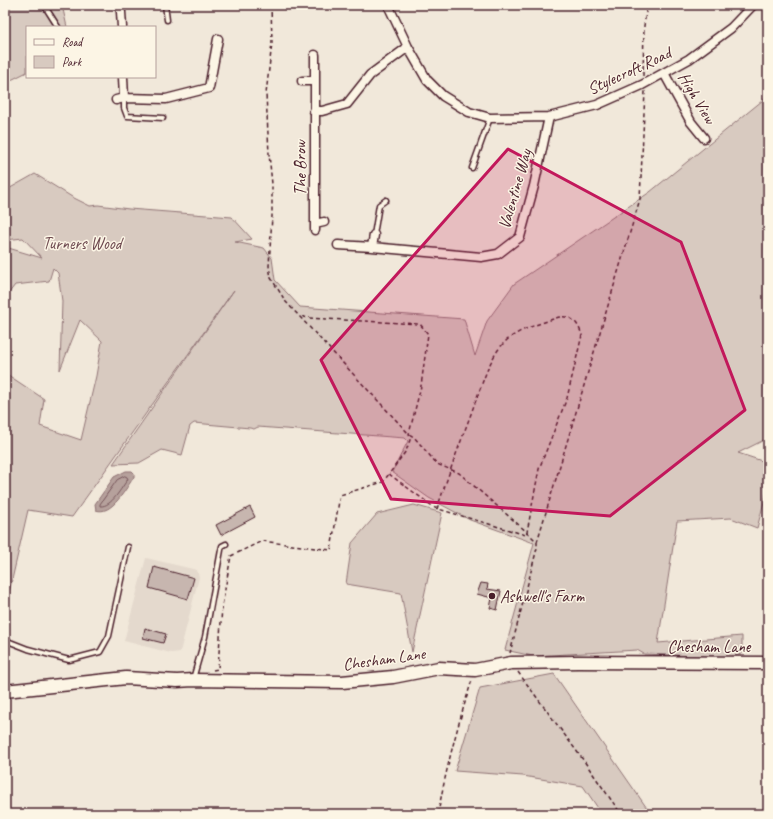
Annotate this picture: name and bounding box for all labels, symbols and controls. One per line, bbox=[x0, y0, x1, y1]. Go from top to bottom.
legend bbox=[26, 26, 156, 78]
text: Road bbox=[62, 34, 84, 50]
street label: Stylecroft Road bbox=[584, 42, 676, 99]
text: Park bbox=[62, 54, 83, 70]
street label: High View bbox=[673, 68, 721, 129]
street label: The Brow bbox=[290, 139, 311, 196]
street label: Valentine Way bbox=[494, 146, 537, 231]
park label: Turners Wood bbox=[43, 233, 125, 254]
place label: Ashwell's Farm bbox=[500, 586, 585, 607]
marker: Ashwell's Farm bbox=[487, 591, 497, 601]
street label: Chesham Lane bbox=[668, 636, 752, 657]
street label: Chesham Lane bbox=[342, 643, 428, 675]

